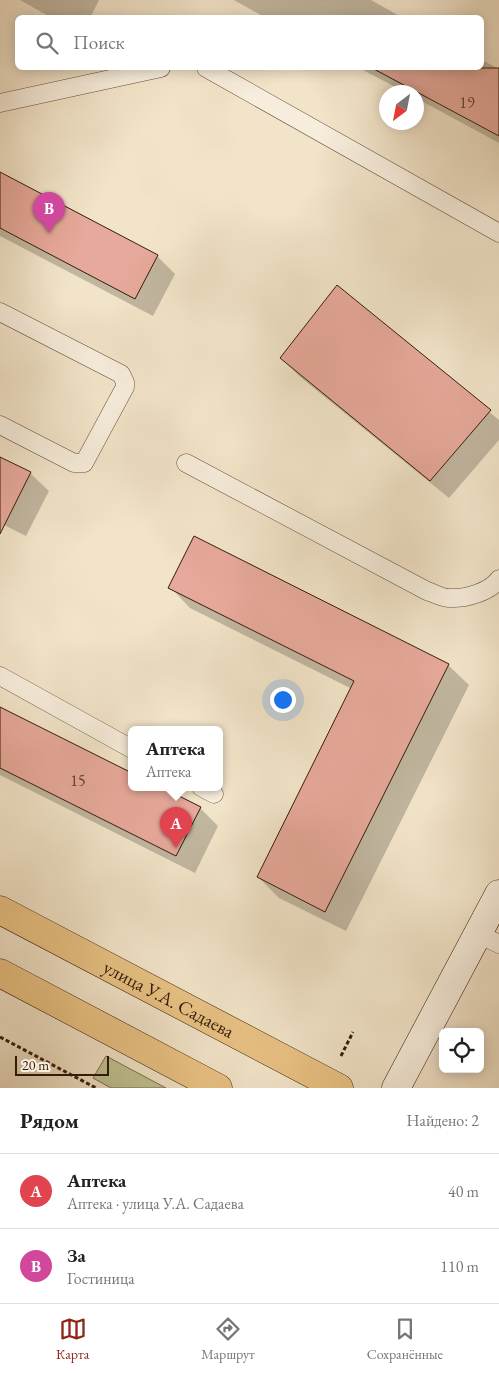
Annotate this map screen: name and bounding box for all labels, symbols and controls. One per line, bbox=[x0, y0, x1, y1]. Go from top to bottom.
search box bbox=[15, 15, 484, 70]
icon: search bbox=[33, 29, 61, 57]
text: Поиск bbox=[73, 30, 125, 55]
north arrow bbox=[379, 85, 424, 130]
house number: 19 bbox=[459, 92, 475, 113]
pin: B bbox=[33, 192, 65, 233]
your location bbox=[270, 687, 296, 713]
popup bbox=[128, 726, 223, 791]
text: Аптека bbox=[146, 736, 205, 761]
text: Аптека bbox=[146, 761, 192, 782]
house number: 15 bbox=[70, 770, 86, 791]
pin: A bbox=[160, 807, 192, 848]
street label: улица У.А. Садаева bbox=[99, 955, 239, 1044]
map controls bbox=[439, 1028, 484, 1073]
button: locate bbox=[439, 1028, 484, 1073]
scale bar bbox=[15, 1053, 109, 1076]
text: 20 m bbox=[22, 1056, 49, 1074]
text: Рядом bbox=[20, 1107, 79, 1134]
text: Найдено: 2 bbox=[407, 1110, 479, 1131]
text: Аптека bbox=[67, 1168, 126, 1193]
text: A bbox=[30, 1181, 42, 1202]
text: 40 m bbox=[448, 1181, 479, 1202]
text: Аптека · улица У.А. Садаева bbox=[67, 1193, 244, 1214]
text: За bbox=[67, 1243, 86, 1268]
text: B bbox=[31, 1256, 41, 1277]
text: 110 m bbox=[440, 1256, 479, 1277]
text: Гостиница bbox=[67, 1268, 135, 1289]
tab: Карта bbox=[56, 1315, 89, 1363]
tab: Маршрут bbox=[201, 1315, 255, 1363]
tab: Сохранённые bbox=[367, 1315, 443, 1363]

